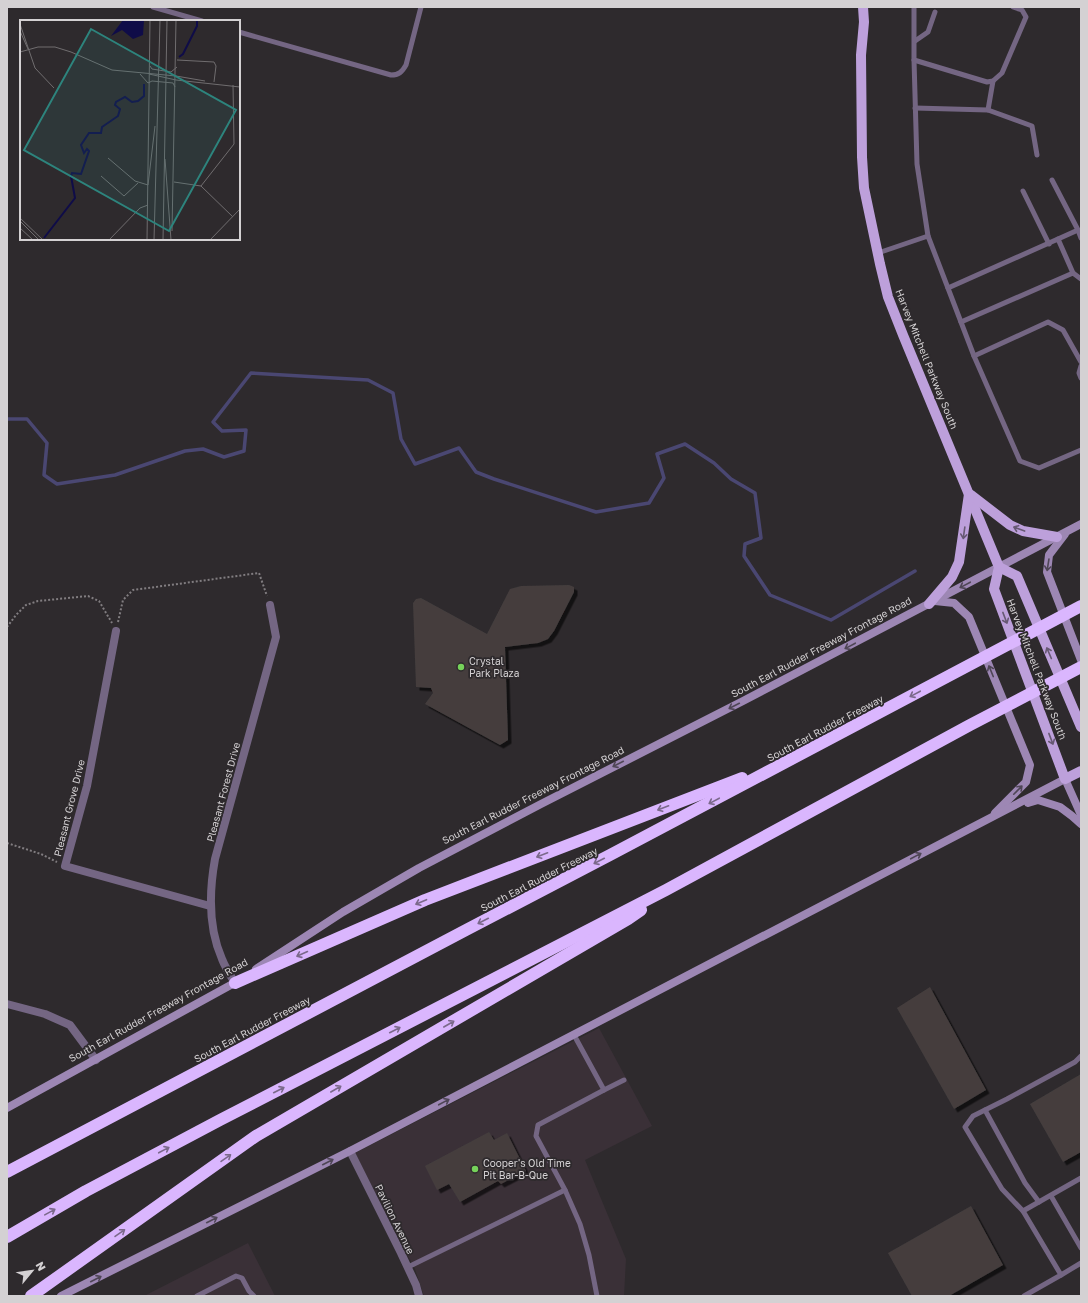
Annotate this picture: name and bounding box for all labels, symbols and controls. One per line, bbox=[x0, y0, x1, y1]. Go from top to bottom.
inset map bbox=[20, 20, 240, 240]
street label: Harvey Mitchell Parkway South bbox=[893, 287, 961, 431]
one-way arrow bbox=[1013, 525, 1026, 532]
one-way arrow bbox=[960, 526, 968, 539]
one-way arrow bbox=[1044, 558, 1052, 571]
one-way arrow bbox=[959, 582, 971, 589]
street label: South Earl Rudder Freeway Frontage Road bbox=[729, 594, 913, 700]
street label: Harvey Mitchell Parkway South bbox=[1005, 597, 1069, 741]
one-way arrow bbox=[1001, 611, 1009, 623]
one-way arrow bbox=[844, 642, 856, 650]
one-way arrow bbox=[1045, 647, 1052, 659]
place label: Crystal Park Plaza bbox=[469, 655, 519, 679]
marker: Crystal Park Plaza bbox=[456, 662, 466, 672]
one-way arrow bbox=[987, 666, 995, 678]
one-way arrow bbox=[909, 690, 921, 698]
street label: South Earl Rudder Freeway bbox=[765, 692, 885, 764]
one-way arrow bbox=[729, 703, 741, 710]
one-way arrow bbox=[1047, 733, 1055, 745]
street label: Pleasant Forest Drive bbox=[204, 741, 242, 843]
street label: South Earl Rudder Freeway Frontage Road bbox=[440, 744, 626, 846]
street label: Pleasant Grove Drive bbox=[51, 758, 87, 858]
one-way arrow bbox=[613, 761, 625, 769]
one-way arrow bbox=[1013, 785, 1023, 795]
one-way arrow bbox=[708, 797, 720, 805]
one-way arrow bbox=[658, 805, 670, 813]
street label: South Earl Rudder Freeway bbox=[478, 844, 600, 914]
one-way arrow bbox=[536, 851, 548, 859]
one-way arrow bbox=[910, 852, 922, 859]
one-way arrow bbox=[593, 858, 605, 866]
one-way arrow bbox=[415, 898, 427, 906]
one-way arrow bbox=[478, 918, 490, 925]
one-way arrow bbox=[296, 951, 308, 958]
street label: South Earl Rudder Freeway Frontage Road bbox=[66, 956, 250, 1064]
street label: South Earl Rudder Freeway bbox=[192, 993, 312, 1065]
one-way arrow bbox=[443, 1020, 455, 1028]
one-way arrow bbox=[388, 1026, 400, 1033]
one-way arrow bbox=[273, 1085, 285, 1093]
one-way arrow bbox=[330, 1085, 342, 1093]
one-way arrow bbox=[437, 1098, 449, 1105]
one-way arrow bbox=[158, 1146, 170, 1153]
one-way arrow bbox=[220, 1154, 231, 1162]
place label: Cooper's Old Time Pit Bar-B-Que bbox=[483, 1157, 571, 1181]
one-way arrow bbox=[322, 1158, 334, 1165]
marker: Cooper's Old Time Pit Bar-B-Que bbox=[470, 1164, 480, 1174]
street label: Pavilion Avenue bbox=[373, 1182, 417, 1256]
one-way arrow bbox=[43, 1207, 55, 1215]
one-way arrow bbox=[206, 1216, 218, 1223]
one-way arrow bbox=[114, 1229, 125, 1237]
north arrow bbox=[12, 1251, 52, 1291]
text: N bbox=[33, 1259, 49, 1273]
one-way arrow bbox=[90, 1274, 102, 1282]

